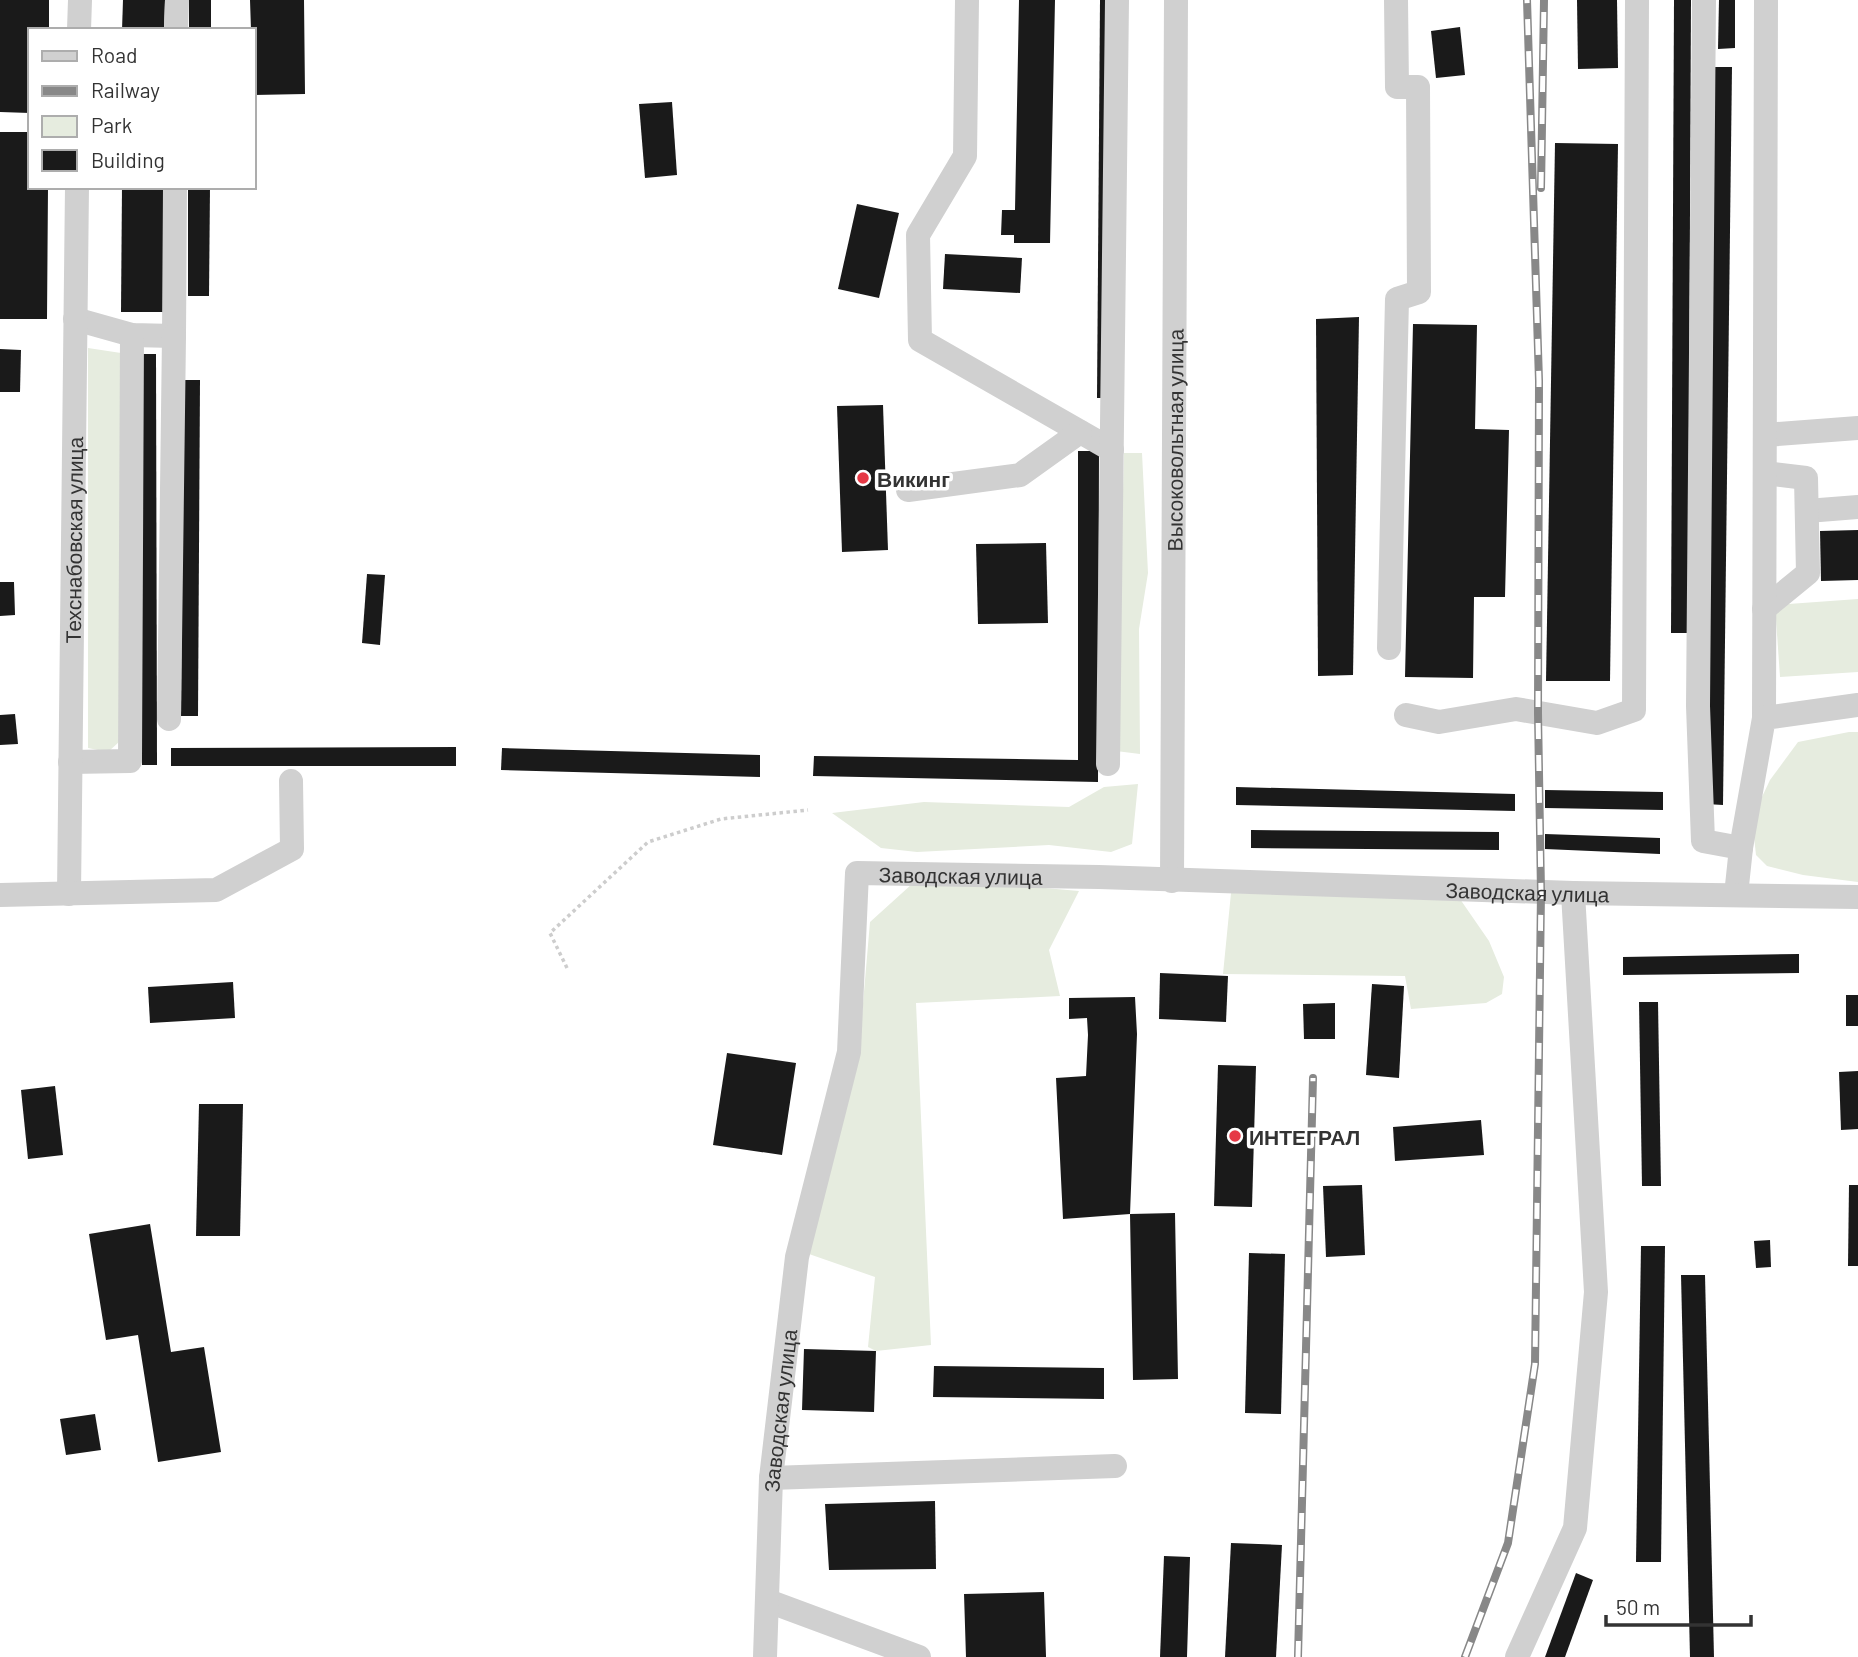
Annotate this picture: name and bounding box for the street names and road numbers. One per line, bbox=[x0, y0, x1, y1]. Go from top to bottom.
street label: Высоковольтная улица bbox=[1161, 328, 1187, 551]
street label: Техснабовская улица bbox=[59, 436, 87, 644]
street label: Заводская улица bbox=[879, 861, 1043, 889]
street label: Заводская улица bbox=[1445, 876, 1610, 906]
street label: Заводская улица bbox=[758, 1327, 801, 1492]

